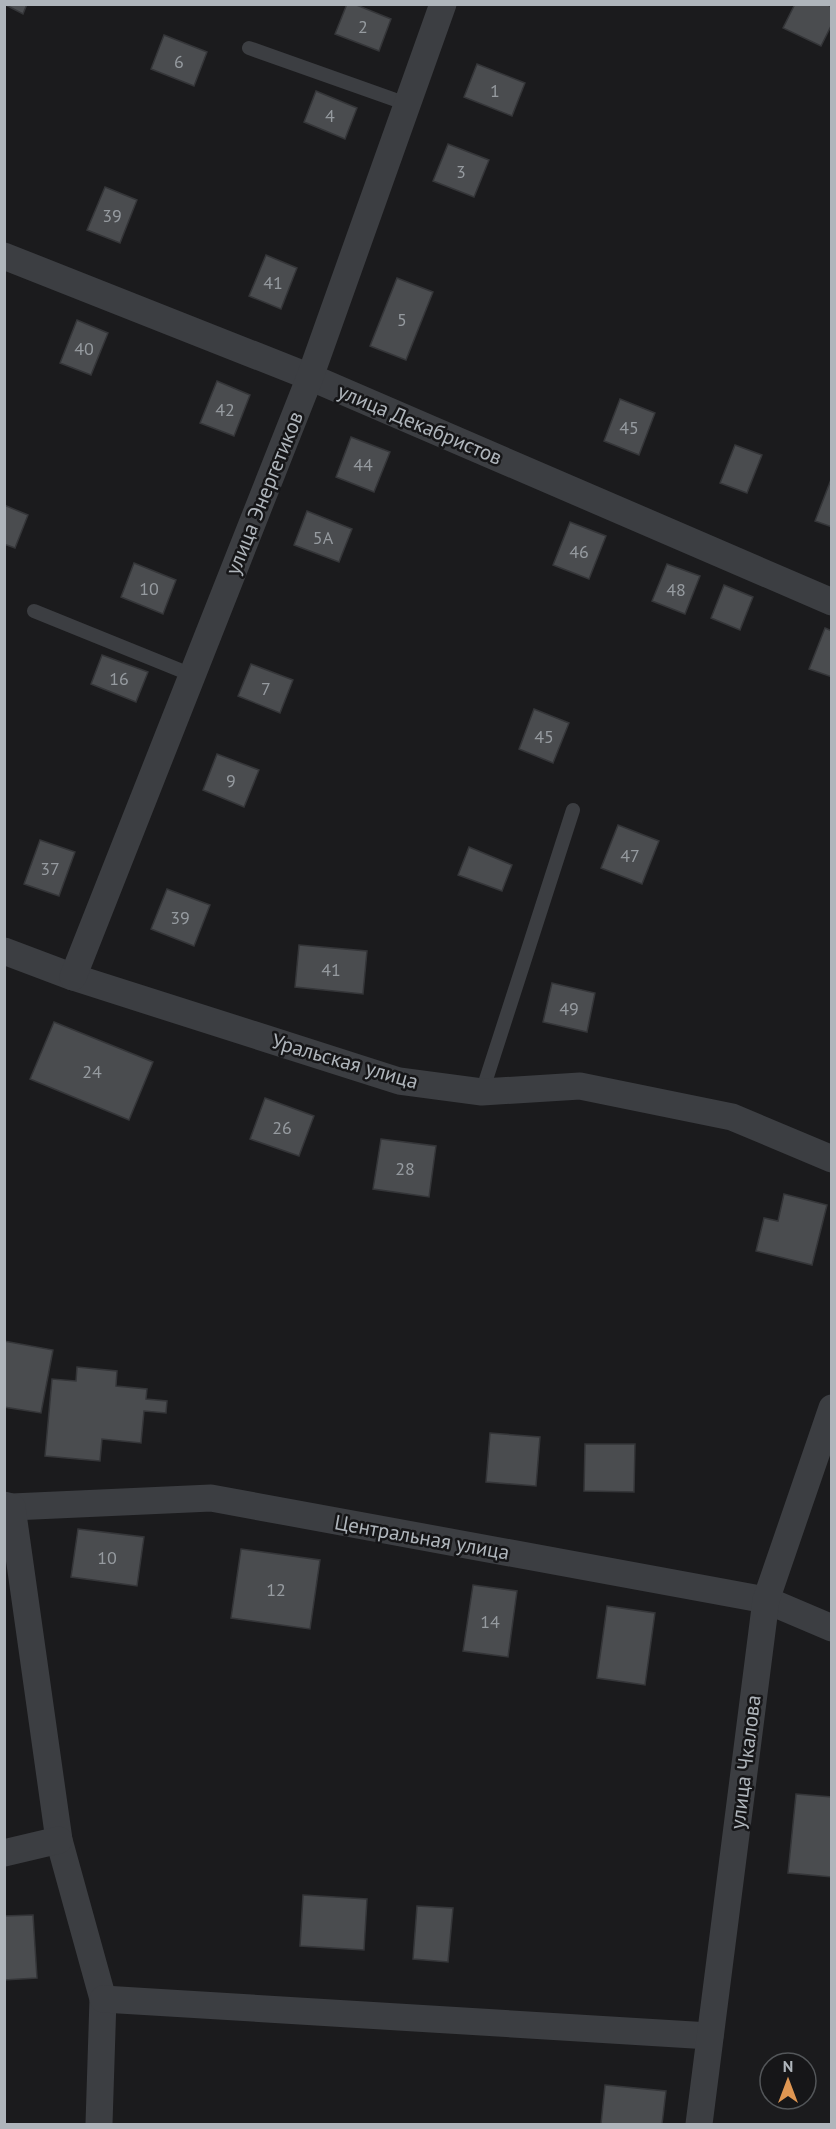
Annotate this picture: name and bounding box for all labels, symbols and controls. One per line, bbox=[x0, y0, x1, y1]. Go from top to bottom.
house number: 2 bbox=[358, 15, 368, 38]
house number: 6 bbox=[174, 50, 184, 73]
house number: 1 bbox=[490, 79, 500, 102]
house number: 4 bbox=[325, 104, 335, 127]
house number: 3 bbox=[456, 160, 466, 183]
house number: 39 bbox=[102, 204, 122, 227]
house number: 41 bbox=[263, 271, 283, 294]
house number: 5 bbox=[397, 308, 407, 331]
house number: 40 bbox=[74, 337, 94, 360]
street label: улица Декабристов bbox=[334, 377, 506, 471]
house number: 42 bbox=[215, 398, 235, 421]
street label: улица Энергетиков bbox=[219, 407, 309, 579]
house number: 45 bbox=[619, 416, 639, 439]
house number: 44 bbox=[353, 453, 373, 476]
house number: 5А bbox=[313, 526, 334, 549]
house number: 46 bbox=[569, 540, 589, 563]
house number: 10 bbox=[139, 577, 159, 600]
house number: 48 bbox=[666, 578, 686, 601]
house number: 16 bbox=[109, 667, 129, 690]
house number: 7 bbox=[261, 677, 271, 700]
house number: 45 bbox=[534, 725, 554, 748]
house number: 9 bbox=[226, 769, 236, 792]
house number: 47 bbox=[620, 844, 640, 867]
house number: 37 bbox=[40, 857, 60, 880]
house number: 39 bbox=[170, 906, 190, 929]
house number: 41 bbox=[321, 958, 341, 981]
house number: 49 bbox=[559, 997, 579, 1020]
street label: Уральская улица bbox=[269, 1027, 421, 1095]
house number: 24 bbox=[82, 1060, 102, 1083]
house number: 26 bbox=[272, 1116, 292, 1139]
house number: 28 bbox=[395, 1157, 415, 1180]
street label: Центральная улица bbox=[332, 1508, 512, 1566]
house number: 10 bbox=[97, 1546, 117, 1569]
house number: 12 bbox=[266, 1578, 286, 1601]
house number: 14 bbox=[480, 1610, 500, 1633]
street label: улица Чкалова bbox=[723, 1693, 767, 1831]
north arrow bbox=[758, 2051, 818, 2111]
text: N bbox=[783, 2056, 793, 2076]

